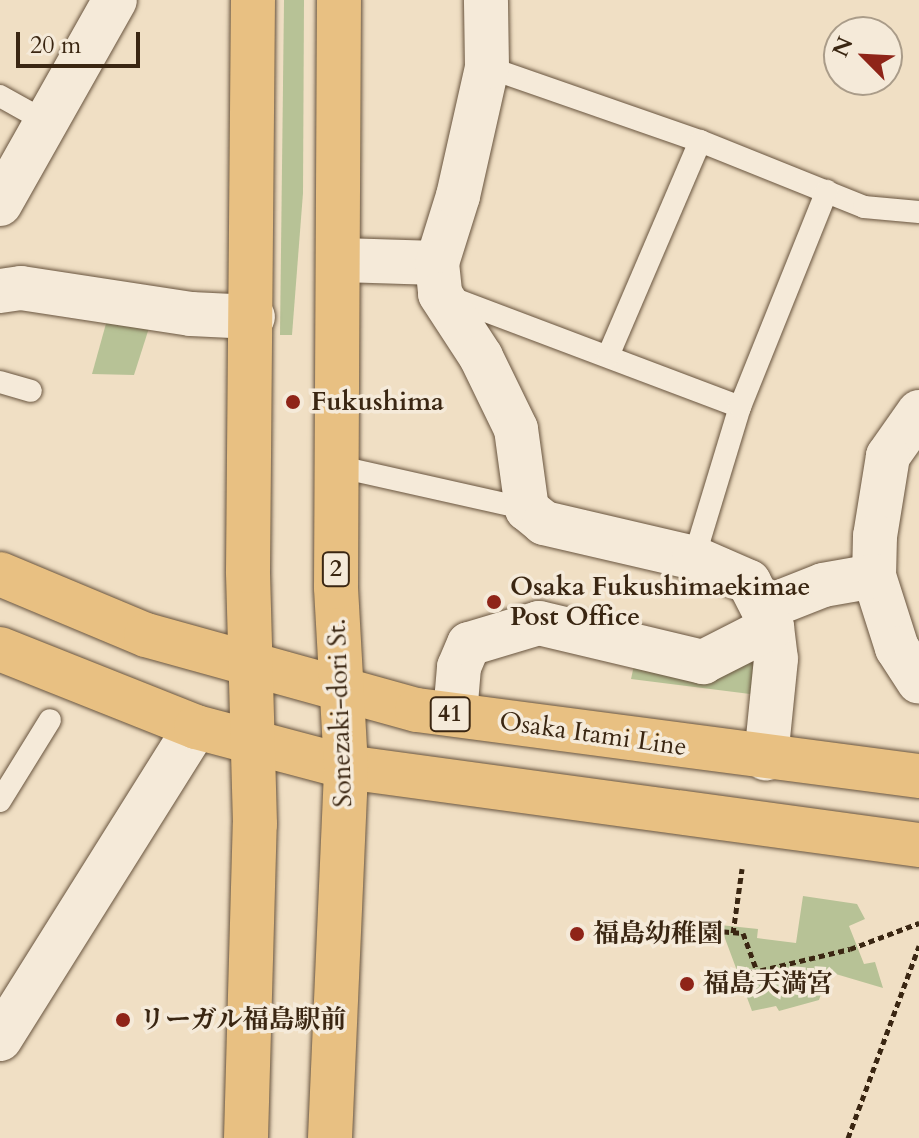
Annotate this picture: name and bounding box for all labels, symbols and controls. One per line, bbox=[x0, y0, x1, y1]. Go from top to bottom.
scale bar bbox=[20, 16, 144, 66]
north arrow bbox=[823, 16, 903, 96]
text: 20 m bbox=[30, 29, 81, 62]
text: N bbox=[825, 32, 860, 62]
place label: Fukushima bbox=[311, 386, 444, 418]
marker: Fukushima bbox=[282, 391, 304, 413]
road number: 2 bbox=[320, 549, 352, 589]
place label: Osaka Fukushimaekimae Post Office bbox=[510, 571, 810, 632]
marker: Osaka Fukushimaekimae Post Office bbox=[485, 593, 503, 611]
street label: Sonezaki-dori St. bbox=[321, 618, 359, 808]
road number: 41 bbox=[428, 694, 472, 734]
street label: Osaka Itami Line bbox=[497, 705, 689, 763]
place label: 福島幼稚園 bbox=[593, 918, 723, 950]
marker: 福島幼稚園 bbox=[568, 925, 586, 943]
place label: 福島天満宮 bbox=[703, 968, 833, 1000]
marker: 福島天満宮 bbox=[678, 975, 696, 993]
place label: リーガル福島駅前 bbox=[139, 1004, 347, 1036]
marker: リーガル福島駅前 bbox=[114, 1011, 132, 1029]

